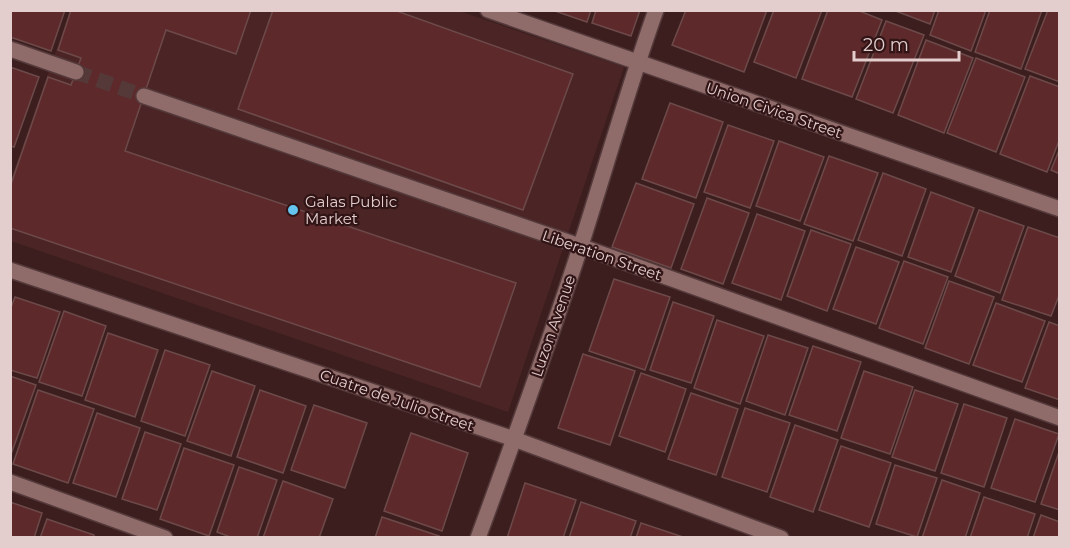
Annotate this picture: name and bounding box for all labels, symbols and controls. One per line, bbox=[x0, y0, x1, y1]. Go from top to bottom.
scale bar bbox=[854, 24, 959, 62]
text: 20 m bbox=[863, 34, 909, 56]
street label: Union Civica Street bbox=[703, 78, 845, 142]
place label: Galas Public Market bbox=[305, 192, 397, 228]
marker: Galas Public Market bbox=[286, 203, 300, 217]
street label: Liberation Street bbox=[540, 226, 664, 284]
street label: Luzon Avenue bbox=[527, 273, 579, 379]
street label: Cuatre de Julio Street bbox=[317, 365, 477, 435]

